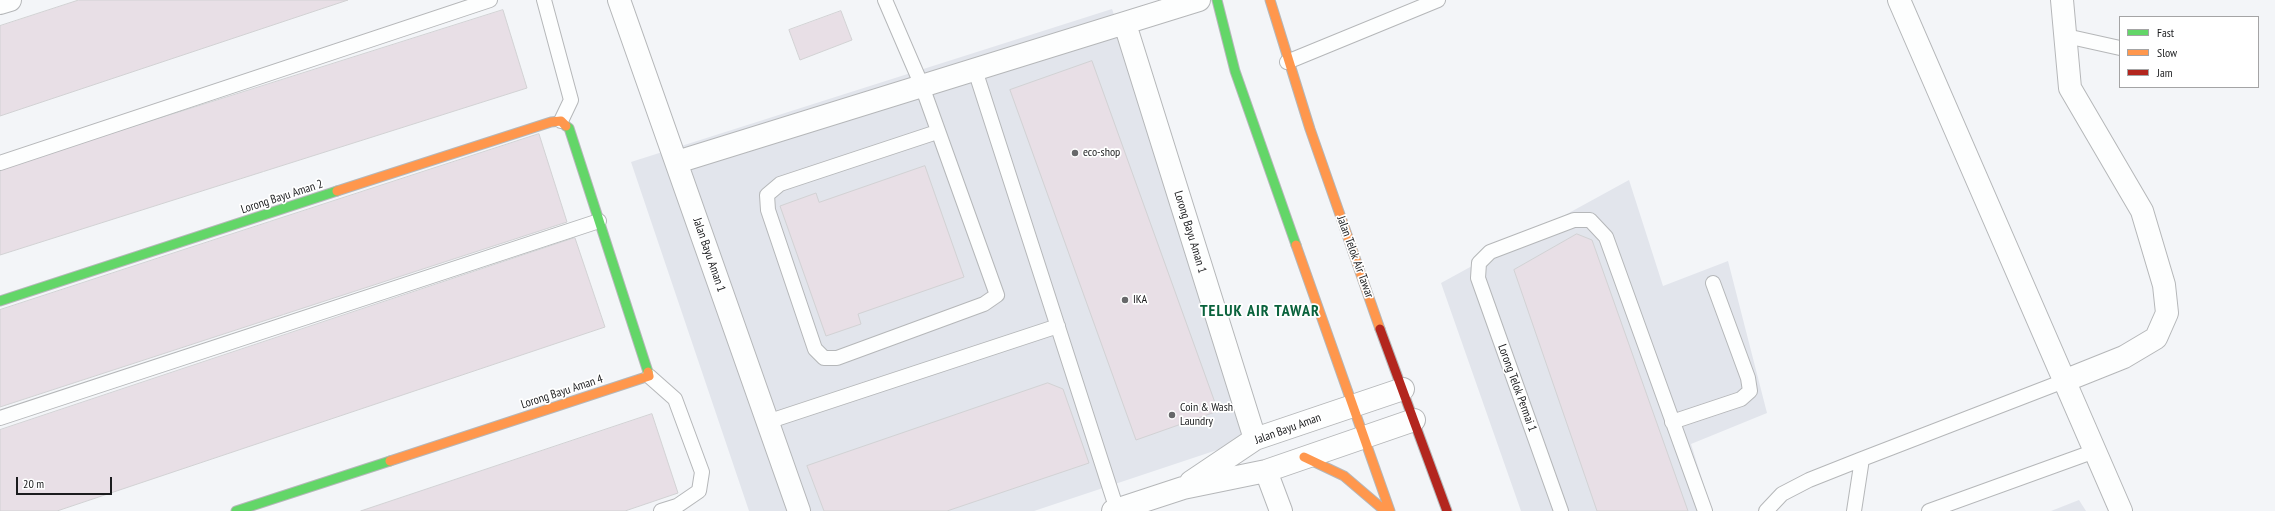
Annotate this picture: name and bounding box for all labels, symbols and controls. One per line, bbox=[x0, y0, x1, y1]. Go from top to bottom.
legend bbox=[2119, 16, 2259, 88]
text: Fast bbox=[2157, 25, 2174, 40]
text: Slow bbox=[2157, 45, 2177, 60]
text: Jam bbox=[2157, 65, 2173, 80]
place label: eco-shop bbox=[1083, 146, 1120, 160]
marker: eco-shop bbox=[1070, 148, 1080, 158]
street label: Lorong Bayu Aman 2 bbox=[239, 177, 325, 217]
street label: Lorong Bayu Aman 1 bbox=[1171, 189, 1209, 275]
street label: Jalan Telok Air Tawar bbox=[1334, 214, 1376, 300]
street label: Jalan Bayu Aman 1 bbox=[690, 216, 728, 294]
place label: IKA bbox=[1133, 293, 1147, 307]
marker: IKA bbox=[1120, 295, 1130, 305]
district label: TELUK AIR TAWAR bbox=[1200, 301, 1320, 321]
street label: Lorong Telok Permai 1 bbox=[1495, 342, 1539, 434]
street label: Lorong Bayu Aman 4 bbox=[519, 372, 605, 412]
place label: Coin & Wash Laundry bbox=[1180, 401, 1233, 429]
marker: Coin & Wash Laundry bbox=[1167, 410, 1177, 420]
street label: Jalan Bayu Aman bbox=[1253, 410, 1323, 448]
scale bar bbox=[18, 469, 114, 495]
text: 20 m bbox=[23, 476, 44, 491]

